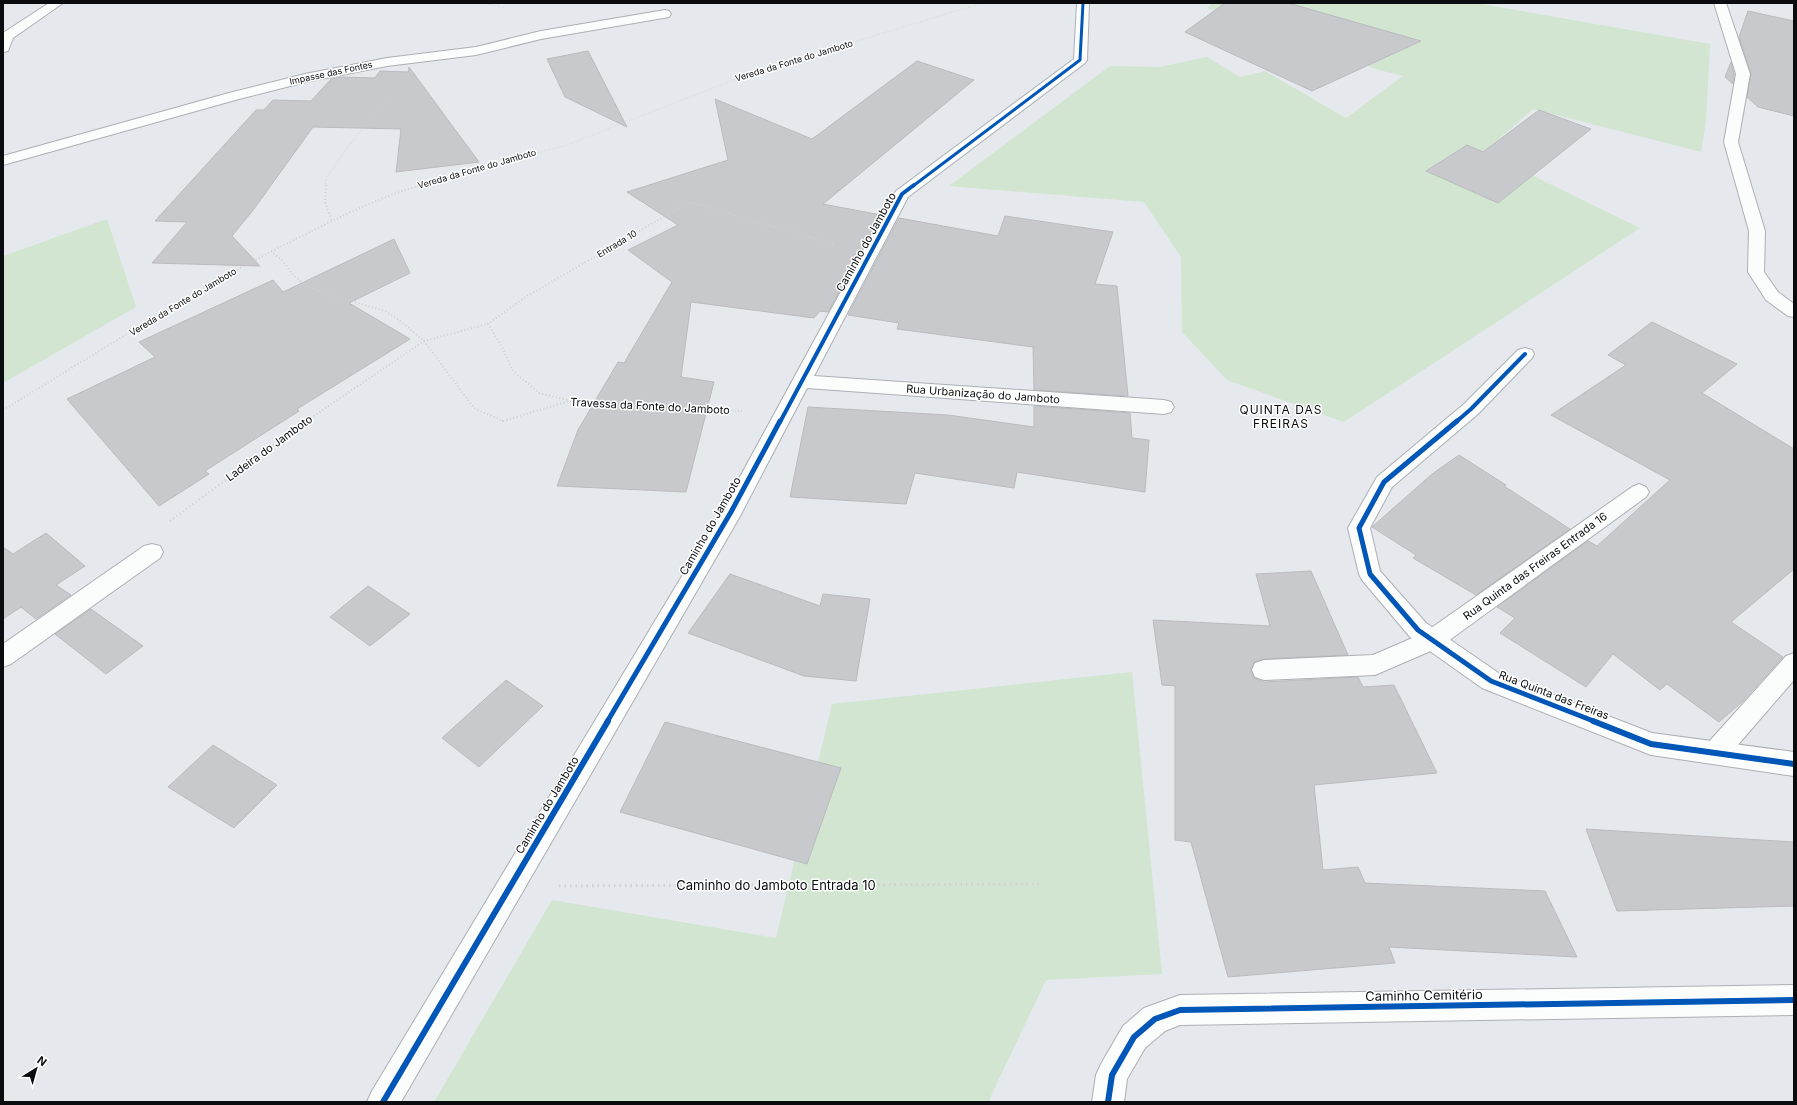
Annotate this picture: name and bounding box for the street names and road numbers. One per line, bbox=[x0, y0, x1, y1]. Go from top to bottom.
street label: Vereda da Fonte do Jamboto bbox=[734, 37, 854, 84]
street label: Impasse das Fontes bbox=[288, 58, 374, 87]
street label: Vereda da Fonte do Jamboto bbox=[416, 146, 537, 191]
street label: Caminho do Jamboto bbox=[833, 190, 899, 294]
street label: Entrada 10 bbox=[595, 227, 639, 260]
street label: Vereda da Fonte do Jamboto bbox=[127, 265, 238, 338]
street label: Rua Urbanização do Jamboto bbox=[906, 382, 1061, 406]
street label: Travessa da Fonte do Jamboto bbox=[570, 395, 731, 417]
street label: Ladeira do Jamboto bbox=[223, 412, 315, 484]
street label: Caminho do Jamboto bbox=[676, 474, 744, 578]
street label: Rua Quinta das Freiras Entrada 16 bbox=[1460, 509, 1610, 623]
street label: Rua Quinta das Freiras bbox=[1497, 668, 1611, 723]
street label: Caminho do Jamboto bbox=[512, 753, 582, 856]
street label: Caminho do Jamboto Entrada 10 bbox=[676, 877, 876, 893]
street label: Caminho Cemitério bbox=[1365, 986, 1483, 1004]

